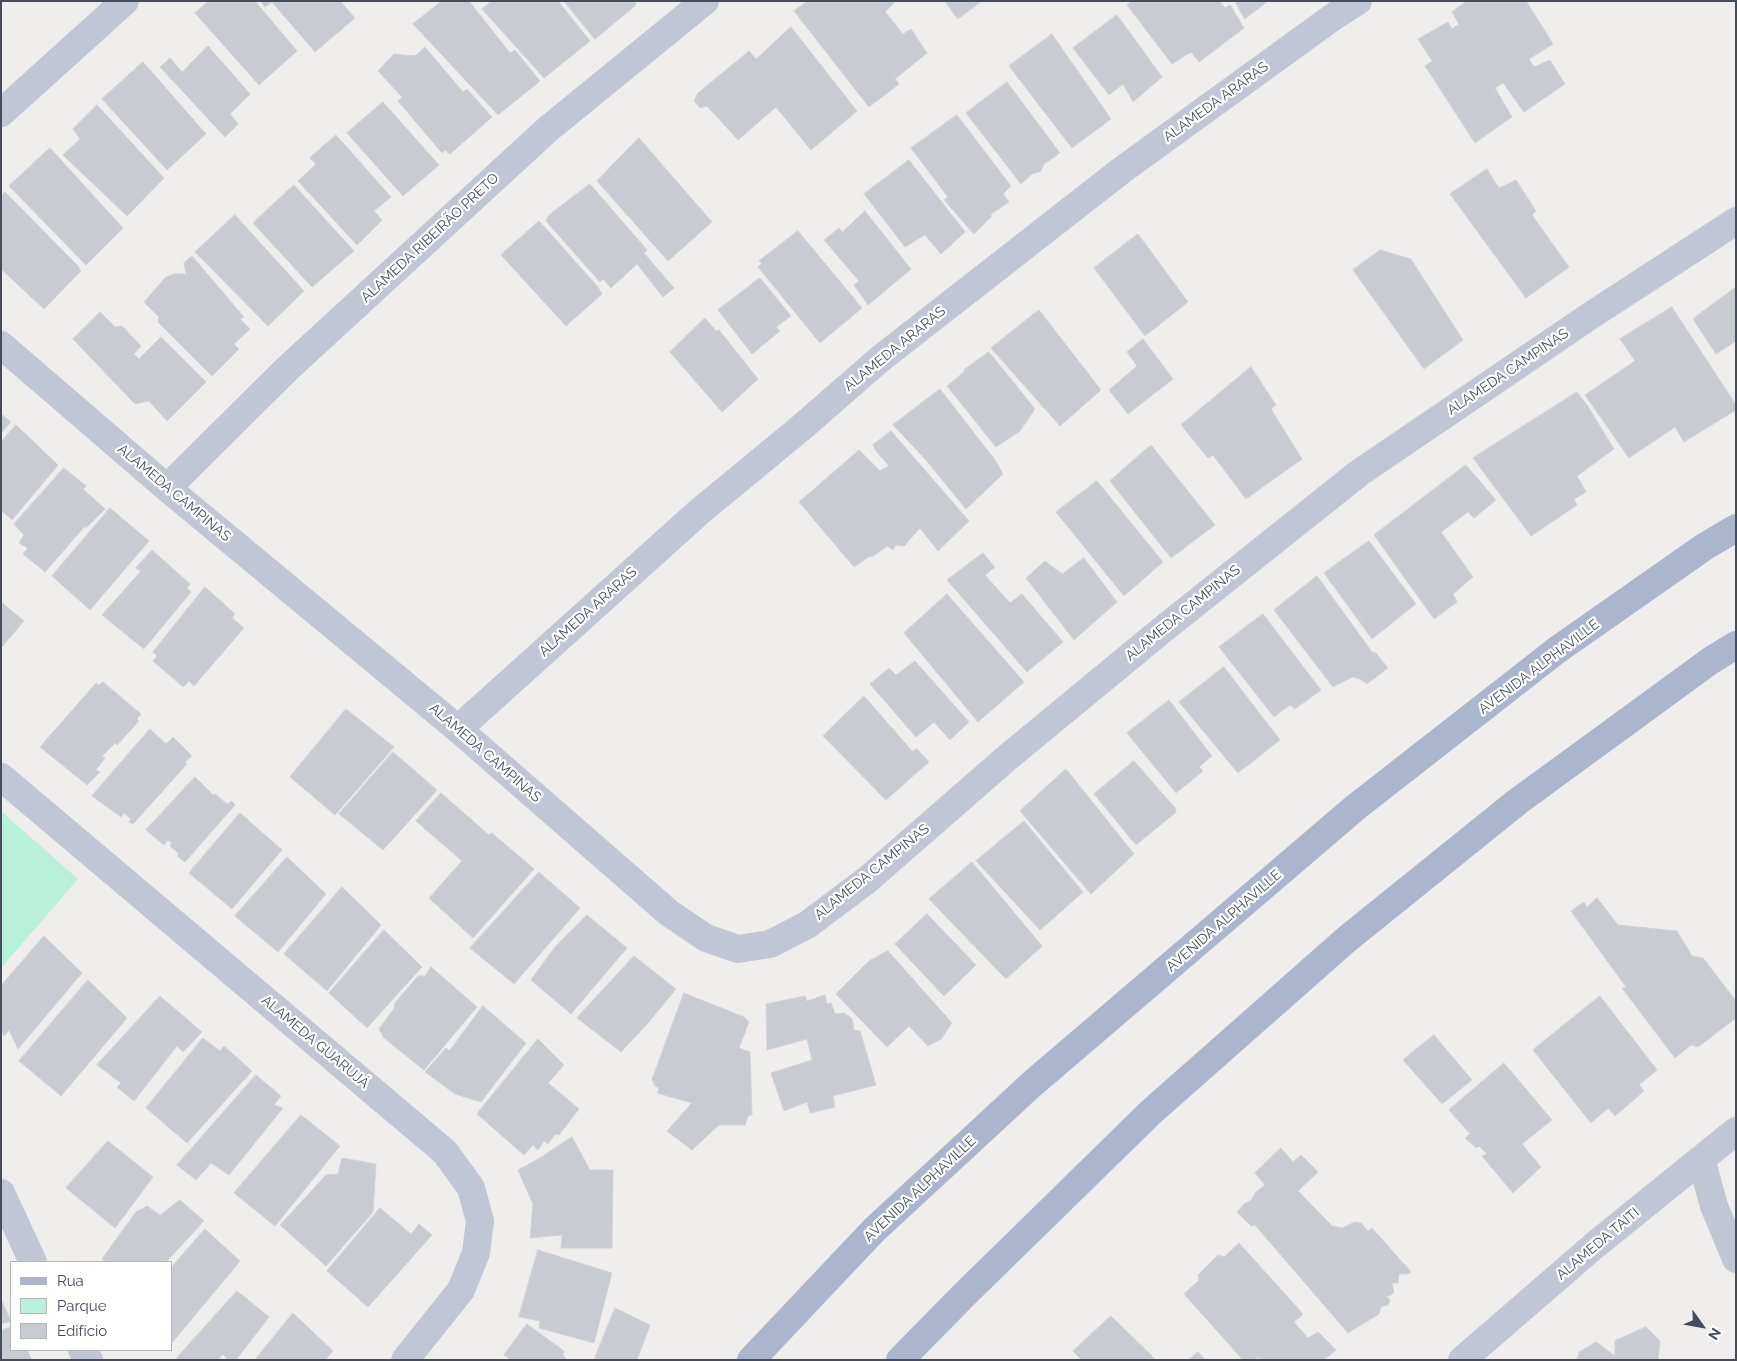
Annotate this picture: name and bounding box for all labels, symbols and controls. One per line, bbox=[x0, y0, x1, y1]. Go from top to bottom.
street label: ALAMEDA ARARAS bbox=[1160, 58, 1272, 146]
street label: ALAMEDA RIBEIRÃO PRETO bbox=[358, 170, 502, 306]
street label: ALAMEDA ARARAS bbox=[841, 303, 949, 395]
street label: ALAMEDA CAMPINAS bbox=[1444, 325, 1572, 419]
street label: ALAMEDA CAMPINAS bbox=[114, 441, 234, 545]
street label: ALAMEDA CAMPINAS bbox=[1122, 562, 1244, 664]
street label: ALAMEDA ARARAS bbox=[536, 564, 640, 660]
street label: AVENIDA ALPHAVILLE bbox=[1475, 616, 1603, 718]
street label: ALAMEDA CAMPINAS bbox=[426, 700, 544, 806]
street label: ALAMEDA CAMPINAS bbox=[811, 821, 933, 923]
street label: AVENIDA ALPHAVILLE bbox=[1163, 867, 1285, 975]
street label: ALAMEDA GUARUJÁ bbox=[258, 992, 372, 1092]
street label: AVENIDA ALPHAVILLE bbox=[861, 1133, 979, 1245]
street label: ALAMEDA TAITI bbox=[1553, 1204, 1643, 1284]
legend bbox=[10, 1261, 172, 1351]
text: Rua bbox=[57, 1272, 84, 1290]
text: Parque bbox=[57, 1297, 106, 1315]
north arrow bbox=[1677, 1301, 1727, 1351]
text: Edifício bbox=[57, 1322, 107, 1340]
text: N bbox=[1705, 1325, 1724, 1343]

